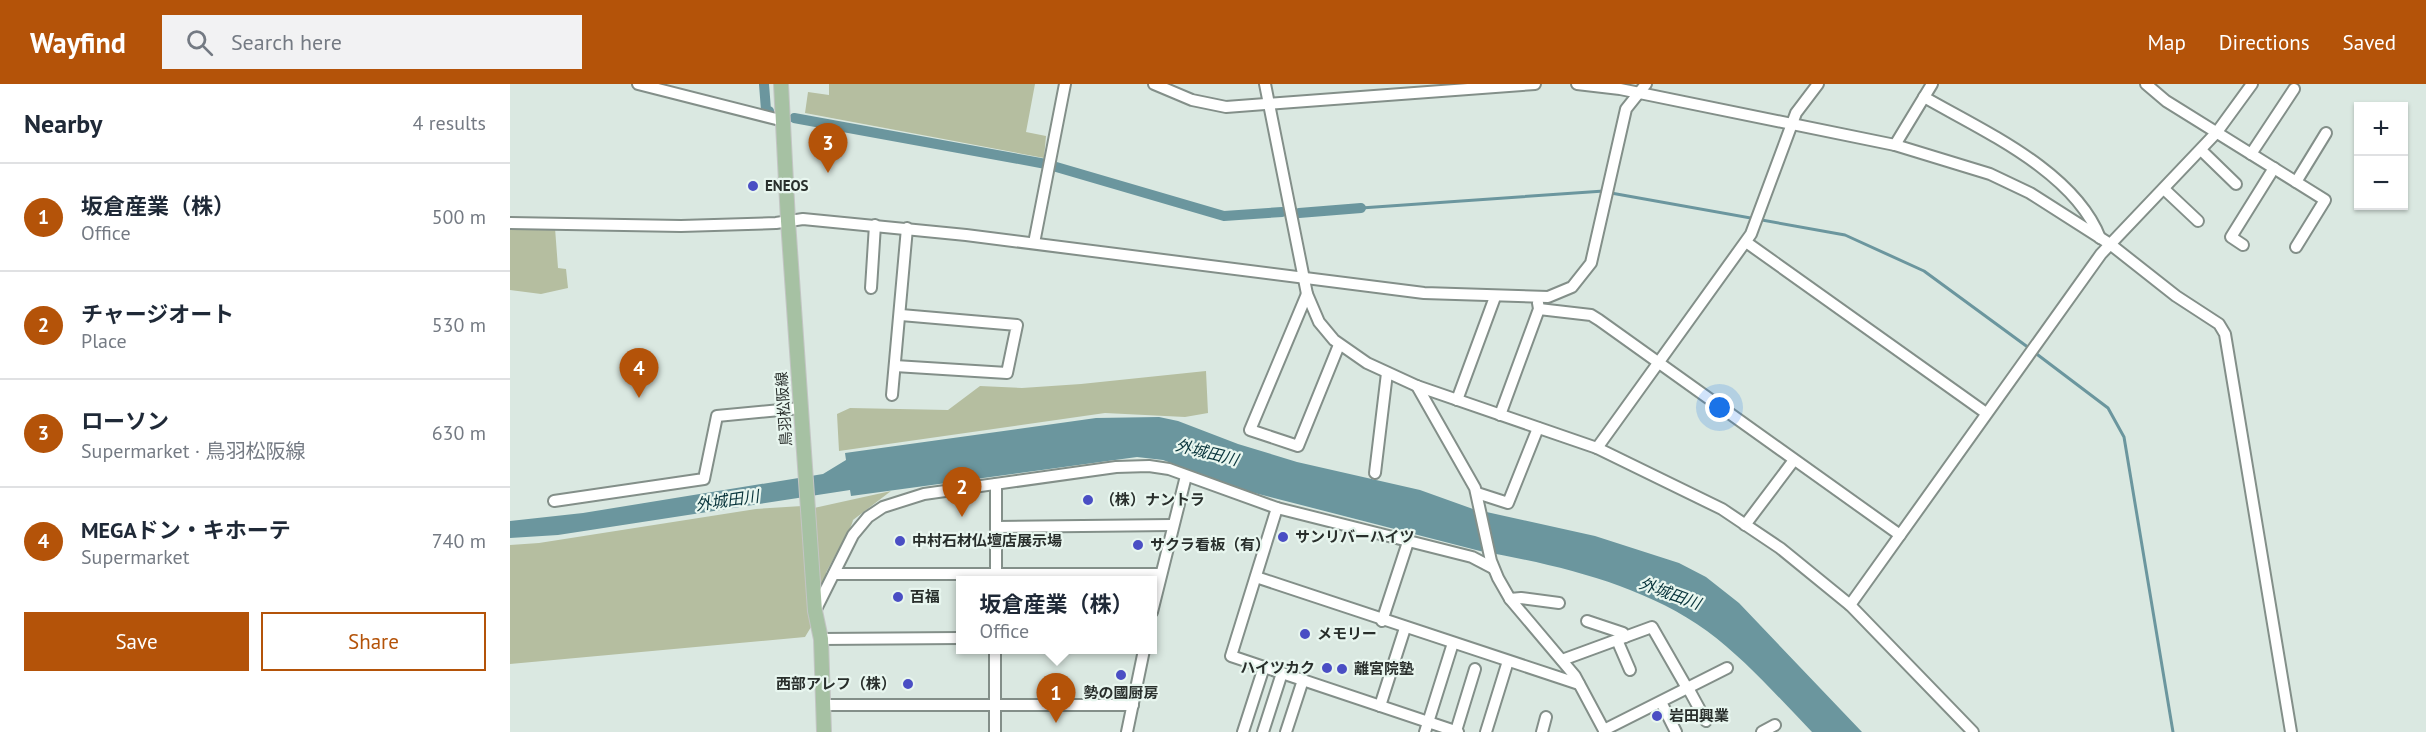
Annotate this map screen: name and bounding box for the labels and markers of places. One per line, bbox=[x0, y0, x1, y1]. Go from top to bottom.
pin: 3 bbox=[808, 124, 848, 173]
place label: ENEOS bbox=[765, 176, 809, 195]
marker: ENEOS bbox=[746, 179, 760, 193]
pin: 4 bbox=[620, 348, 658, 398]
pin: 2 bbox=[942, 468, 982, 517]
place label: （株）ナントラ bbox=[1100, 490, 1205, 509]
marker: （株）ナントラ bbox=[1081, 493, 1095, 507]
place label: サンリバーハイツ bbox=[1295, 527, 1414, 546]
marker: サンリバーハイツ bbox=[1276, 530, 1290, 544]
place label: 中村石材仏壇店展示場 bbox=[912, 531, 1062, 550]
marker: 中村石材仏壇店展示場 bbox=[893, 534, 907, 548]
place label: サクラ看板（有） bbox=[1150, 535, 1270, 554]
marker: サクラ看板（有） bbox=[1131, 538, 1145, 552]
place label: 百福 bbox=[910, 587, 940, 606]
marker: 百福 bbox=[891, 590, 905, 604]
place label: メモリー bbox=[1317, 624, 1377, 643]
marker: メモリー bbox=[1298, 627, 1312, 641]
place label: ハイツカク bbox=[1240, 658, 1315, 677]
place label: 離宮院塾 bbox=[1354, 659, 1414, 678]
marker: ハイツカク bbox=[1320, 661, 1334, 675]
marker: 離宮院塾 bbox=[1335, 662, 1349, 676]
marker: 勢の國厨房 bbox=[1114, 668, 1128, 682]
place label: 西部アレフ（株） bbox=[776, 674, 896, 693]
pin: 1 bbox=[1036, 674, 1076, 723]
marker: 西部アレフ（株） bbox=[901, 677, 915, 691]
place label: 勢の國厨房 bbox=[1083, 683, 1159, 702]
place label: 岩田興業 bbox=[1669, 706, 1729, 725]
marker: 岩田興業 bbox=[1650, 709, 1664, 723]

